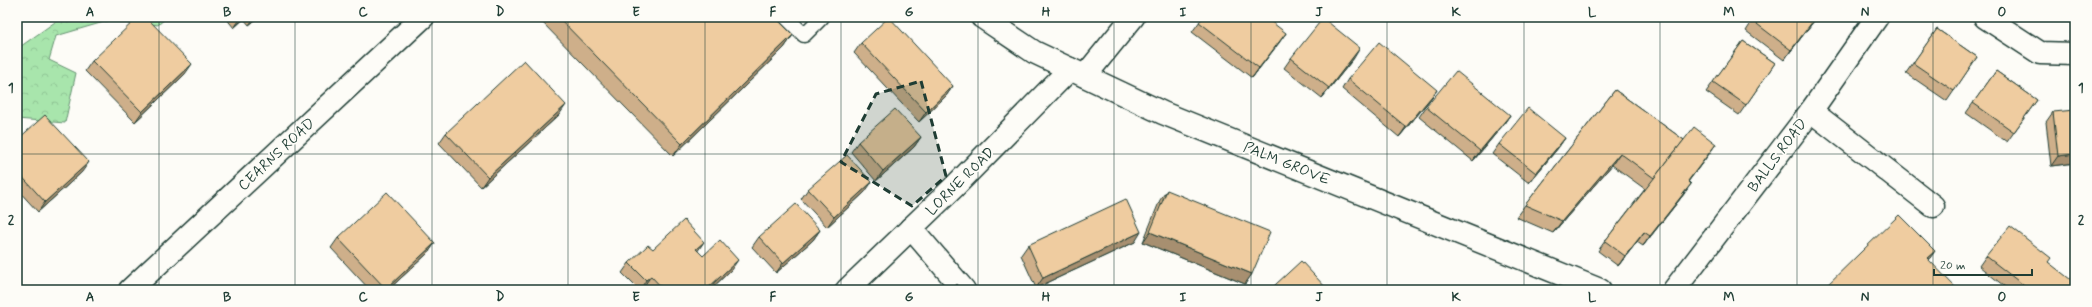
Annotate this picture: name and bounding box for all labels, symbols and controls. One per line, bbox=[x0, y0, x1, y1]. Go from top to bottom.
text: A bbox=[86, 4, 94, 21]
text: B bbox=[223, 4, 232, 21]
text: C bbox=[358, 4, 368, 21]
text: D bbox=[496, 4, 505, 21]
text: E bbox=[632, 4, 640, 21]
text: F bbox=[770, 4, 777, 21]
text: G bbox=[905, 4, 914, 21]
text: H bbox=[1042, 4, 1051, 21]
text: I bbox=[1180, 4, 1187, 21]
text: J bbox=[1315, 4, 1323, 21]
text: K bbox=[1451, 4, 1461, 21]
text: L bbox=[1588, 4, 1597, 21]
text: M bbox=[1723, 4, 1735, 21]
text: N bbox=[1861, 4, 1870, 21]
text: O bbox=[1998, 4, 2007, 21]
text: 1 bbox=[8, 80, 14, 97]
text: 1 bbox=[2078, 80, 2084, 97]
street label: CEARNS ROAD bbox=[234, 114, 319, 196]
street label: BALLS ROAD bbox=[1744, 115, 1812, 197]
street label: PALM GROVE bbox=[1240, 137, 1333, 191]
street label: LORNE ROAD bbox=[922, 143, 999, 220]
text: 2 bbox=[8, 212, 15, 229]
text: 2 bbox=[2078, 212, 2085, 229]
scale bar bbox=[1934, 251, 2032, 277]
text: 20 m bbox=[1940, 258, 1966, 274]
text: A bbox=[86, 289, 94, 306]
text: B bbox=[223, 289, 232, 306]
text: C bbox=[358, 289, 368, 306]
text: D bbox=[496, 289, 505, 306]
text: E bbox=[632, 289, 640, 306]
text: F bbox=[770, 289, 777, 306]
text: G bbox=[905, 289, 914, 306]
text: H bbox=[1042, 289, 1051, 306]
text: I bbox=[1180, 289, 1187, 306]
text: J bbox=[1315, 289, 1323, 306]
text: K bbox=[1451, 289, 1461, 306]
text: L bbox=[1588, 289, 1597, 306]
text: M bbox=[1723, 289, 1735, 306]
text: N bbox=[1861, 289, 1870, 306]
text: O bbox=[1998, 289, 2007, 306]

